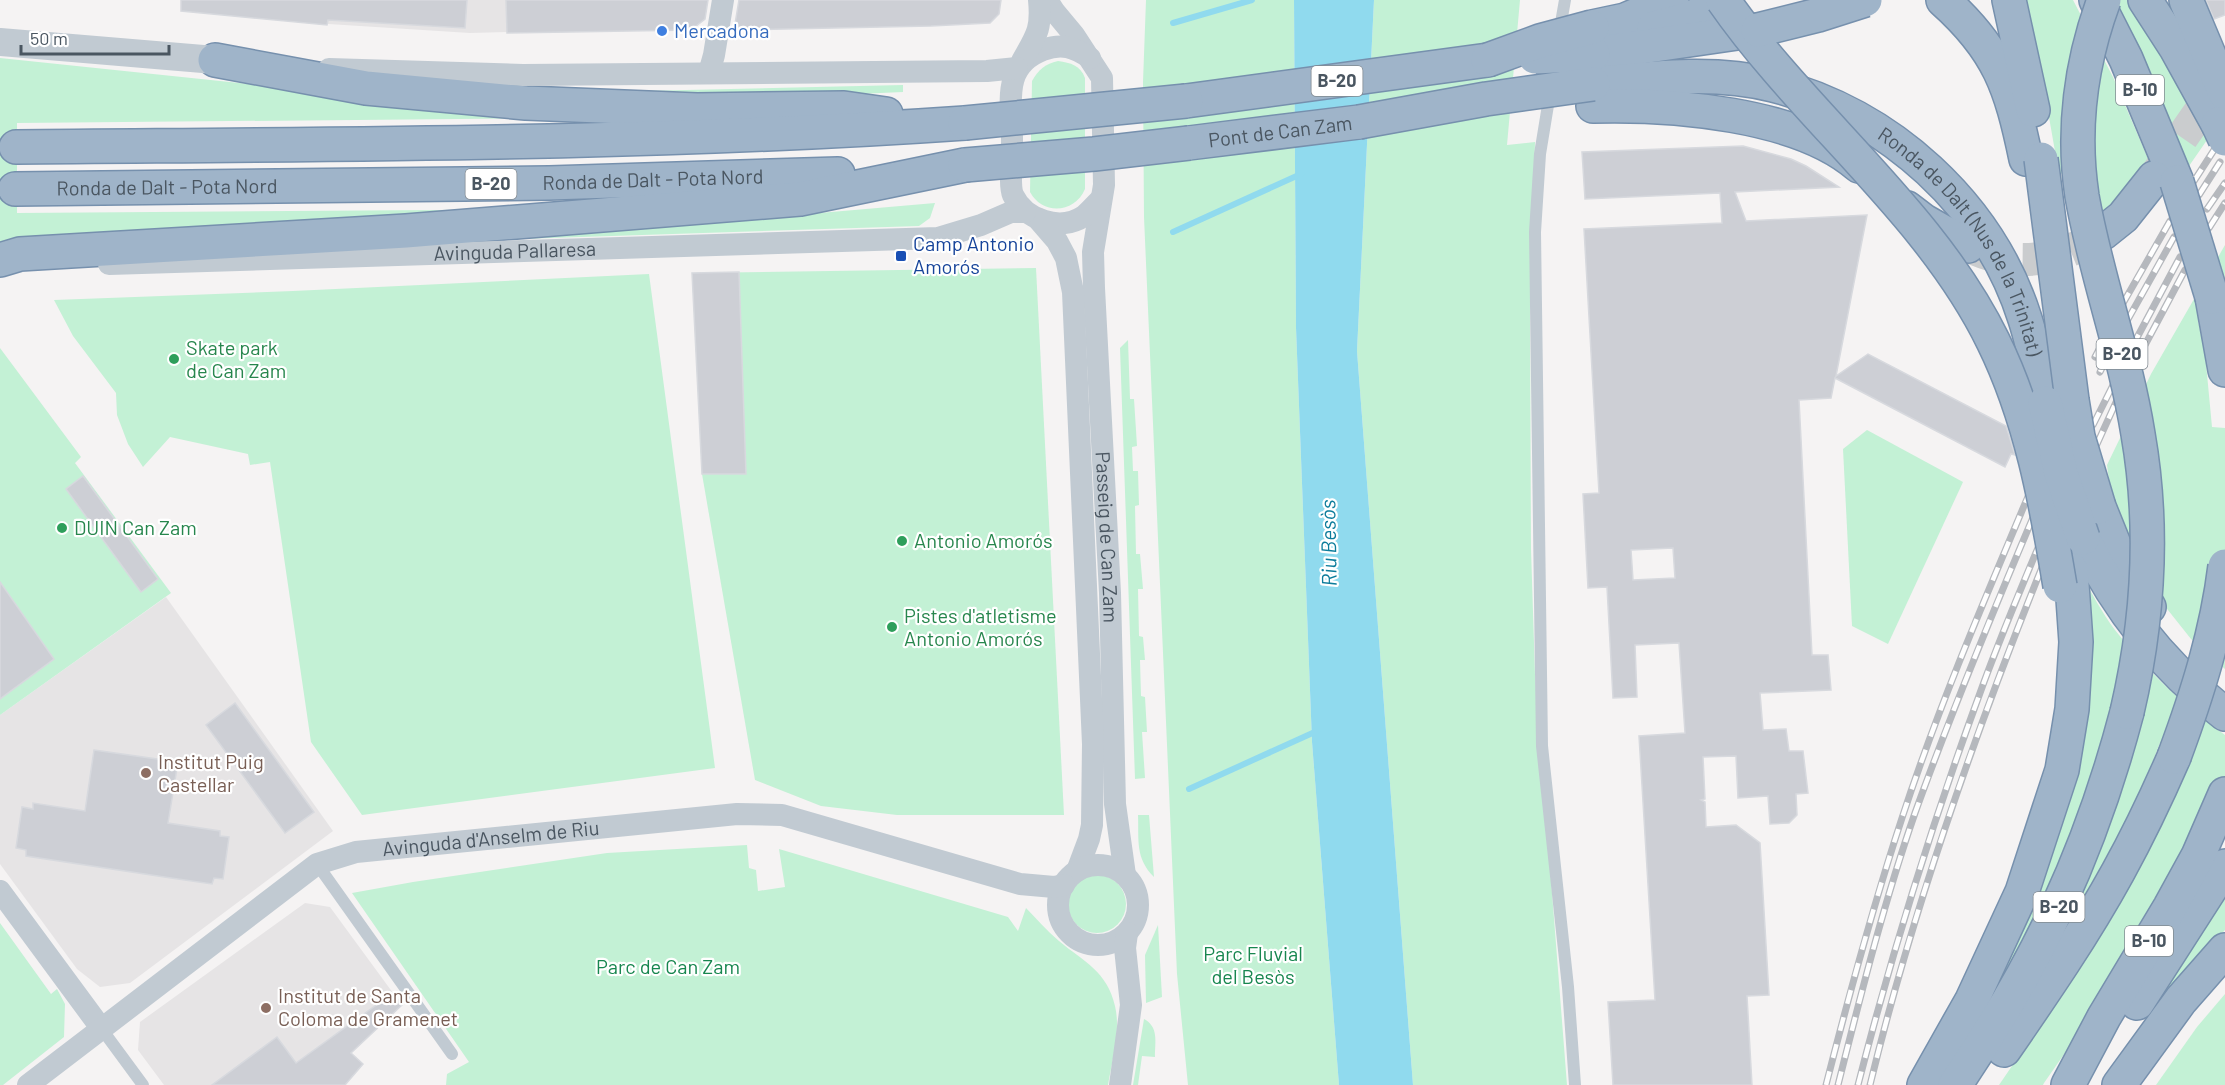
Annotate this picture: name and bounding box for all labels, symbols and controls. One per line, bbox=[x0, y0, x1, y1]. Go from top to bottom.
scale bar bbox=[21, 18, 170, 56]
place label: Mercadona bbox=[674, 18, 770, 42]
marker: Mercadona bbox=[655, 24, 669, 38]
text: 50 m bbox=[30, 27, 68, 49]
road number: B-20 bbox=[1312, 66, 1362, 96]
road number: B-10 bbox=[2116, 75, 2164, 105]
street label: Pont de Can Zam bbox=[1207, 110, 1354, 152]
street label: Ronda de Dalt (Nus de la Trinitat) bbox=[1874, 121, 2048, 359]
street label: Ronda de Dalt - Pota Nord bbox=[542, 163, 764, 194]
road number: B-20 bbox=[466, 169, 516, 199]
street label: Ronda de Dalt - Pota Nord bbox=[56, 173, 278, 200]
place label: Camp Antonio Amorós bbox=[913, 231, 1034, 278]
street label: Avinguda Pallaresa bbox=[433, 236, 596, 265]
marker: Camp Antonio Amorós bbox=[894, 249, 908, 263]
place label: Skate park de Can Zam bbox=[186, 335, 286, 382]
road number: B-20 bbox=[2096, 339, 2148, 369]
marker: Skate park de Can Zam bbox=[167, 352, 181, 366]
street label: Passeig de Can Zam bbox=[1092, 451, 1124, 623]
water label: Riu Besòs bbox=[1314, 499, 1341, 587]
place label: DUIN Can Zam bbox=[74, 515, 197, 539]
marker: DUIN Can Zam bbox=[55, 521, 69, 535]
place label: Antonio Amorós bbox=[914, 528, 1053, 552]
marker: Antonio Amorós bbox=[895, 534, 909, 548]
place label: Pistes d'atletisme Antonio Amorós bbox=[904, 603, 1057, 650]
marker: Pistes d'atletisme Antonio Amorós bbox=[885, 620, 899, 634]
place label: Institut Puig Castellar bbox=[158, 749, 264, 796]
marker: Institut Puig Castellar bbox=[139, 766, 153, 780]
street label: Avinguda d'Anselm de Riu bbox=[381, 815, 600, 860]
road number: B-20 bbox=[2034, 892, 2084, 922]
road number: B-10 bbox=[2125, 926, 2173, 956]
park label: Parc Fluvial del Besòs bbox=[1203, 941, 1303, 988]
park label: Parc de Can Zam bbox=[596, 954, 740, 978]
place label: Institut de Santa Coloma de Gramenet bbox=[278, 983, 458, 1030]
marker: Institut de Santa Coloma de Gramenet bbox=[259, 1001, 273, 1015]

